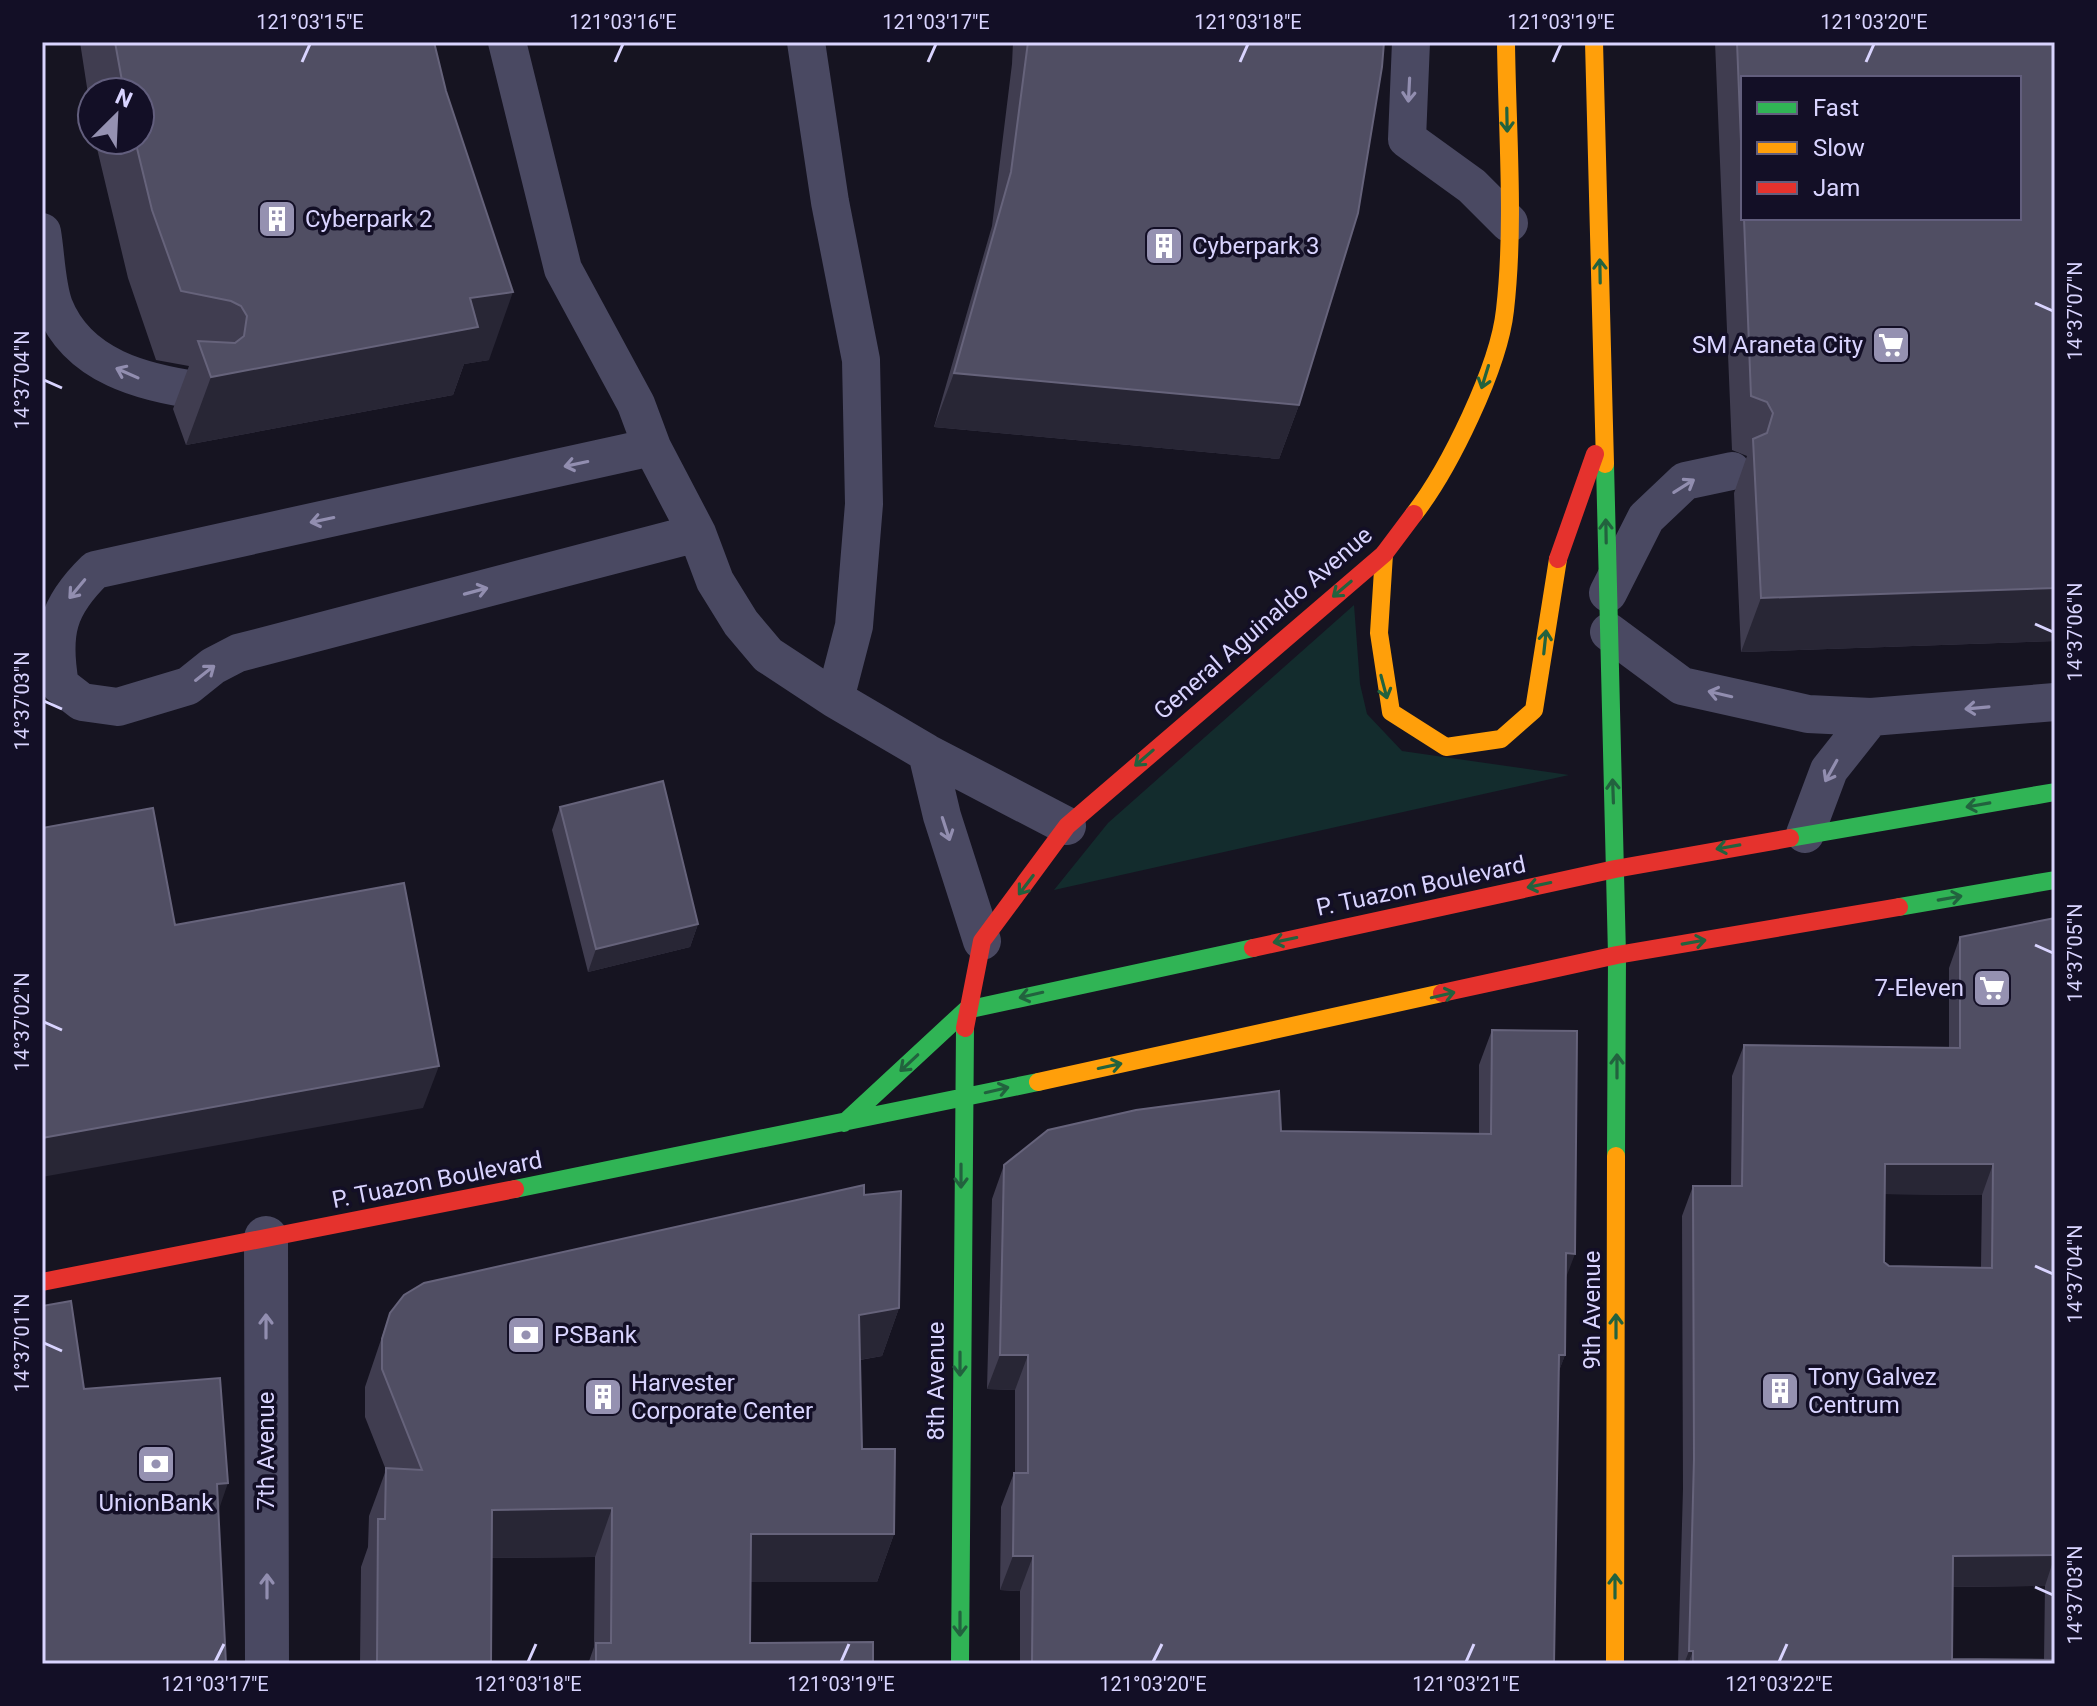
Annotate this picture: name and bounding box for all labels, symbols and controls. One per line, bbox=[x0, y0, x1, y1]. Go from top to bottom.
text: 121°03'15"E bbox=[256, 10, 364, 34]
text: 121°03'16"E bbox=[569, 10, 677, 34]
text: 121°03'17"E bbox=[882, 10, 990, 34]
text: 121°03'18"E bbox=[1194, 10, 1302, 34]
text: 121°03'19"E bbox=[1507, 10, 1615, 34]
text: 121°03'20"E bbox=[1820, 10, 1928, 34]
north arrow bbox=[76, 76, 156, 156]
one-way arrow bbox=[1401, 76, 1416, 103]
legend bbox=[1741, 76, 2021, 220]
text: N bbox=[112, 84, 136, 113]
text: Fast bbox=[1813, 94, 1859, 122]
one-way arrow bbox=[1499, 106, 1515, 133]
text: Slow bbox=[1813, 134, 1865, 162]
text: Jam bbox=[1813, 174, 1860, 202]
building icon: Cyberpark 2 bbox=[256, 198, 298, 240]
place label: Cyberpark 2 bbox=[305, 205, 433, 233]
building icon: Cyberpark 3 bbox=[1143, 225, 1185, 267]
place label: Cyberpark 3 bbox=[1192, 232, 1320, 260]
one-way arrow bbox=[1592, 258, 1607, 285]
text: 14°37'07"N bbox=[2063, 261, 2087, 361]
supermarket icon: SM Araneta City bbox=[1870, 324, 1912, 366]
text: 14°37'04"N bbox=[10, 330, 34, 430]
place label: SM Araneta City bbox=[1692, 331, 1864, 359]
one-way arrow bbox=[1477, 364, 1492, 389]
one-way arrow bbox=[115, 365, 139, 380]
one-way arrow bbox=[564, 457, 590, 472]
one-way arrow bbox=[1673, 478, 1695, 494]
one-way arrow bbox=[310, 513, 336, 528]
one-way arrow bbox=[1598, 518, 1614, 545]
street label: General Aguinaldo Avenue bbox=[1148, 521, 1378, 725]
one-way arrow bbox=[68, 579, 86, 600]
one-way arrow bbox=[1332, 580, 1353, 598]
text: 14°37'06"N bbox=[2063, 582, 2087, 682]
one-way arrow bbox=[462, 583, 488, 598]
one-way arrow bbox=[1538, 629, 1553, 656]
text: 14°37'03"N bbox=[10, 651, 34, 751]
one-way arrow bbox=[194, 665, 215, 682]
one-way arrow bbox=[1377, 674, 1392, 700]
one-way arrow bbox=[1708, 686, 1733, 701]
one-way arrow bbox=[1964, 701, 1991, 716]
one-way arrow bbox=[1135, 748, 1155, 766]
one-way arrow bbox=[1822, 759, 1838, 783]
one-way arrow bbox=[1605, 778, 1621, 805]
one-way arrow bbox=[1966, 798, 1991, 813]
one-way arrow bbox=[940, 816, 954, 841]
one-way arrow bbox=[1716, 840, 1741, 855]
street label: P. Tuazon Boulevard bbox=[1314, 850, 1528, 922]
one-way arrow bbox=[1018, 873, 1035, 895]
one-way arrow bbox=[1527, 878, 1552, 893]
one-way arrow bbox=[1937, 890, 1963, 905]
text: 14°37'05"N bbox=[2063, 903, 2087, 1003]
one-way arrow bbox=[1272, 933, 1298, 948]
one-way arrow bbox=[1681, 934, 1706, 949]
supermarket icon: 7-Eleven bbox=[1971, 967, 2013, 1009]
text: 14°37'02"N bbox=[10, 972, 34, 1072]
place label: 7-Eleven bbox=[1874, 974, 1964, 1002]
one-way arrow bbox=[1429, 987, 1455, 1002]
one-way arrow bbox=[1018, 988, 1044, 1003]
one-way arrow bbox=[899, 1053, 919, 1071]
one-way arrow bbox=[1609, 1053, 1625, 1080]
one-way arrow bbox=[1096, 1057, 1122, 1072]
one-way arrow bbox=[984, 1081, 1010, 1096]
street label: P. Tuazon Boulevard bbox=[330, 1146, 544, 1214]
one-way arrow bbox=[953, 1162, 969, 1189]
text: 14°37'04"N bbox=[2063, 1224, 2087, 1324]
street label: 9th Avenue bbox=[1578, 1251, 1606, 1370]
text: 14°37'01"N bbox=[10, 1293, 34, 1393]
one-way arrow bbox=[258, 1313, 274, 1340]
one-way arrow bbox=[1608, 1313, 1624, 1340]
bank icon: PSBank bbox=[505, 1314, 547, 1356]
place label: PSBank bbox=[554, 1321, 638, 1349]
street label: 8th Avenue bbox=[922, 1322, 950, 1441]
one-way arrow bbox=[952, 1350, 968, 1377]
place label: Tony Galvez Centrum bbox=[1808, 1363, 1937, 1419]
place label: Harvester Corporate Center bbox=[631, 1369, 813, 1425]
building icon: Tony Galvez Centrum bbox=[1759, 1370, 1801, 1412]
building icon: Harvester Corporate Center bbox=[582, 1376, 624, 1418]
street label: 7th Avenue bbox=[252, 1392, 280, 1511]
bank icon: UnionBank bbox=[135, 1443, 177, 1485]
place label: UnionBank bbox=[98, 1489, 214, 1517]
text: 14°37'03"N bbox=[2063, 1545, 2087, 1645]
one-way arrow bbox=[259, 1573, 275, 1600]
one-way arrow bbox=[1607, 1573, 1623, 1600]
one-way arrow bbox=[952, 1610, 968, 1637]
text: 121°03'17"E bbox=[161, 1672, 269, 1696]
text: 121°03'18"E bbox=[474, 1672, 582, 1696]
text: 121°03'19"E bbox=[787, 1672, 895, 1696]
text: 121°03'20"E bbox=[1099, 1672, 1207, 1696]
text: 121°03'21"E bbox=[1412, 1672, 1520, 1696]
text: 121°03'22"E bbox=[1725, 1672, 1833, 1696]

